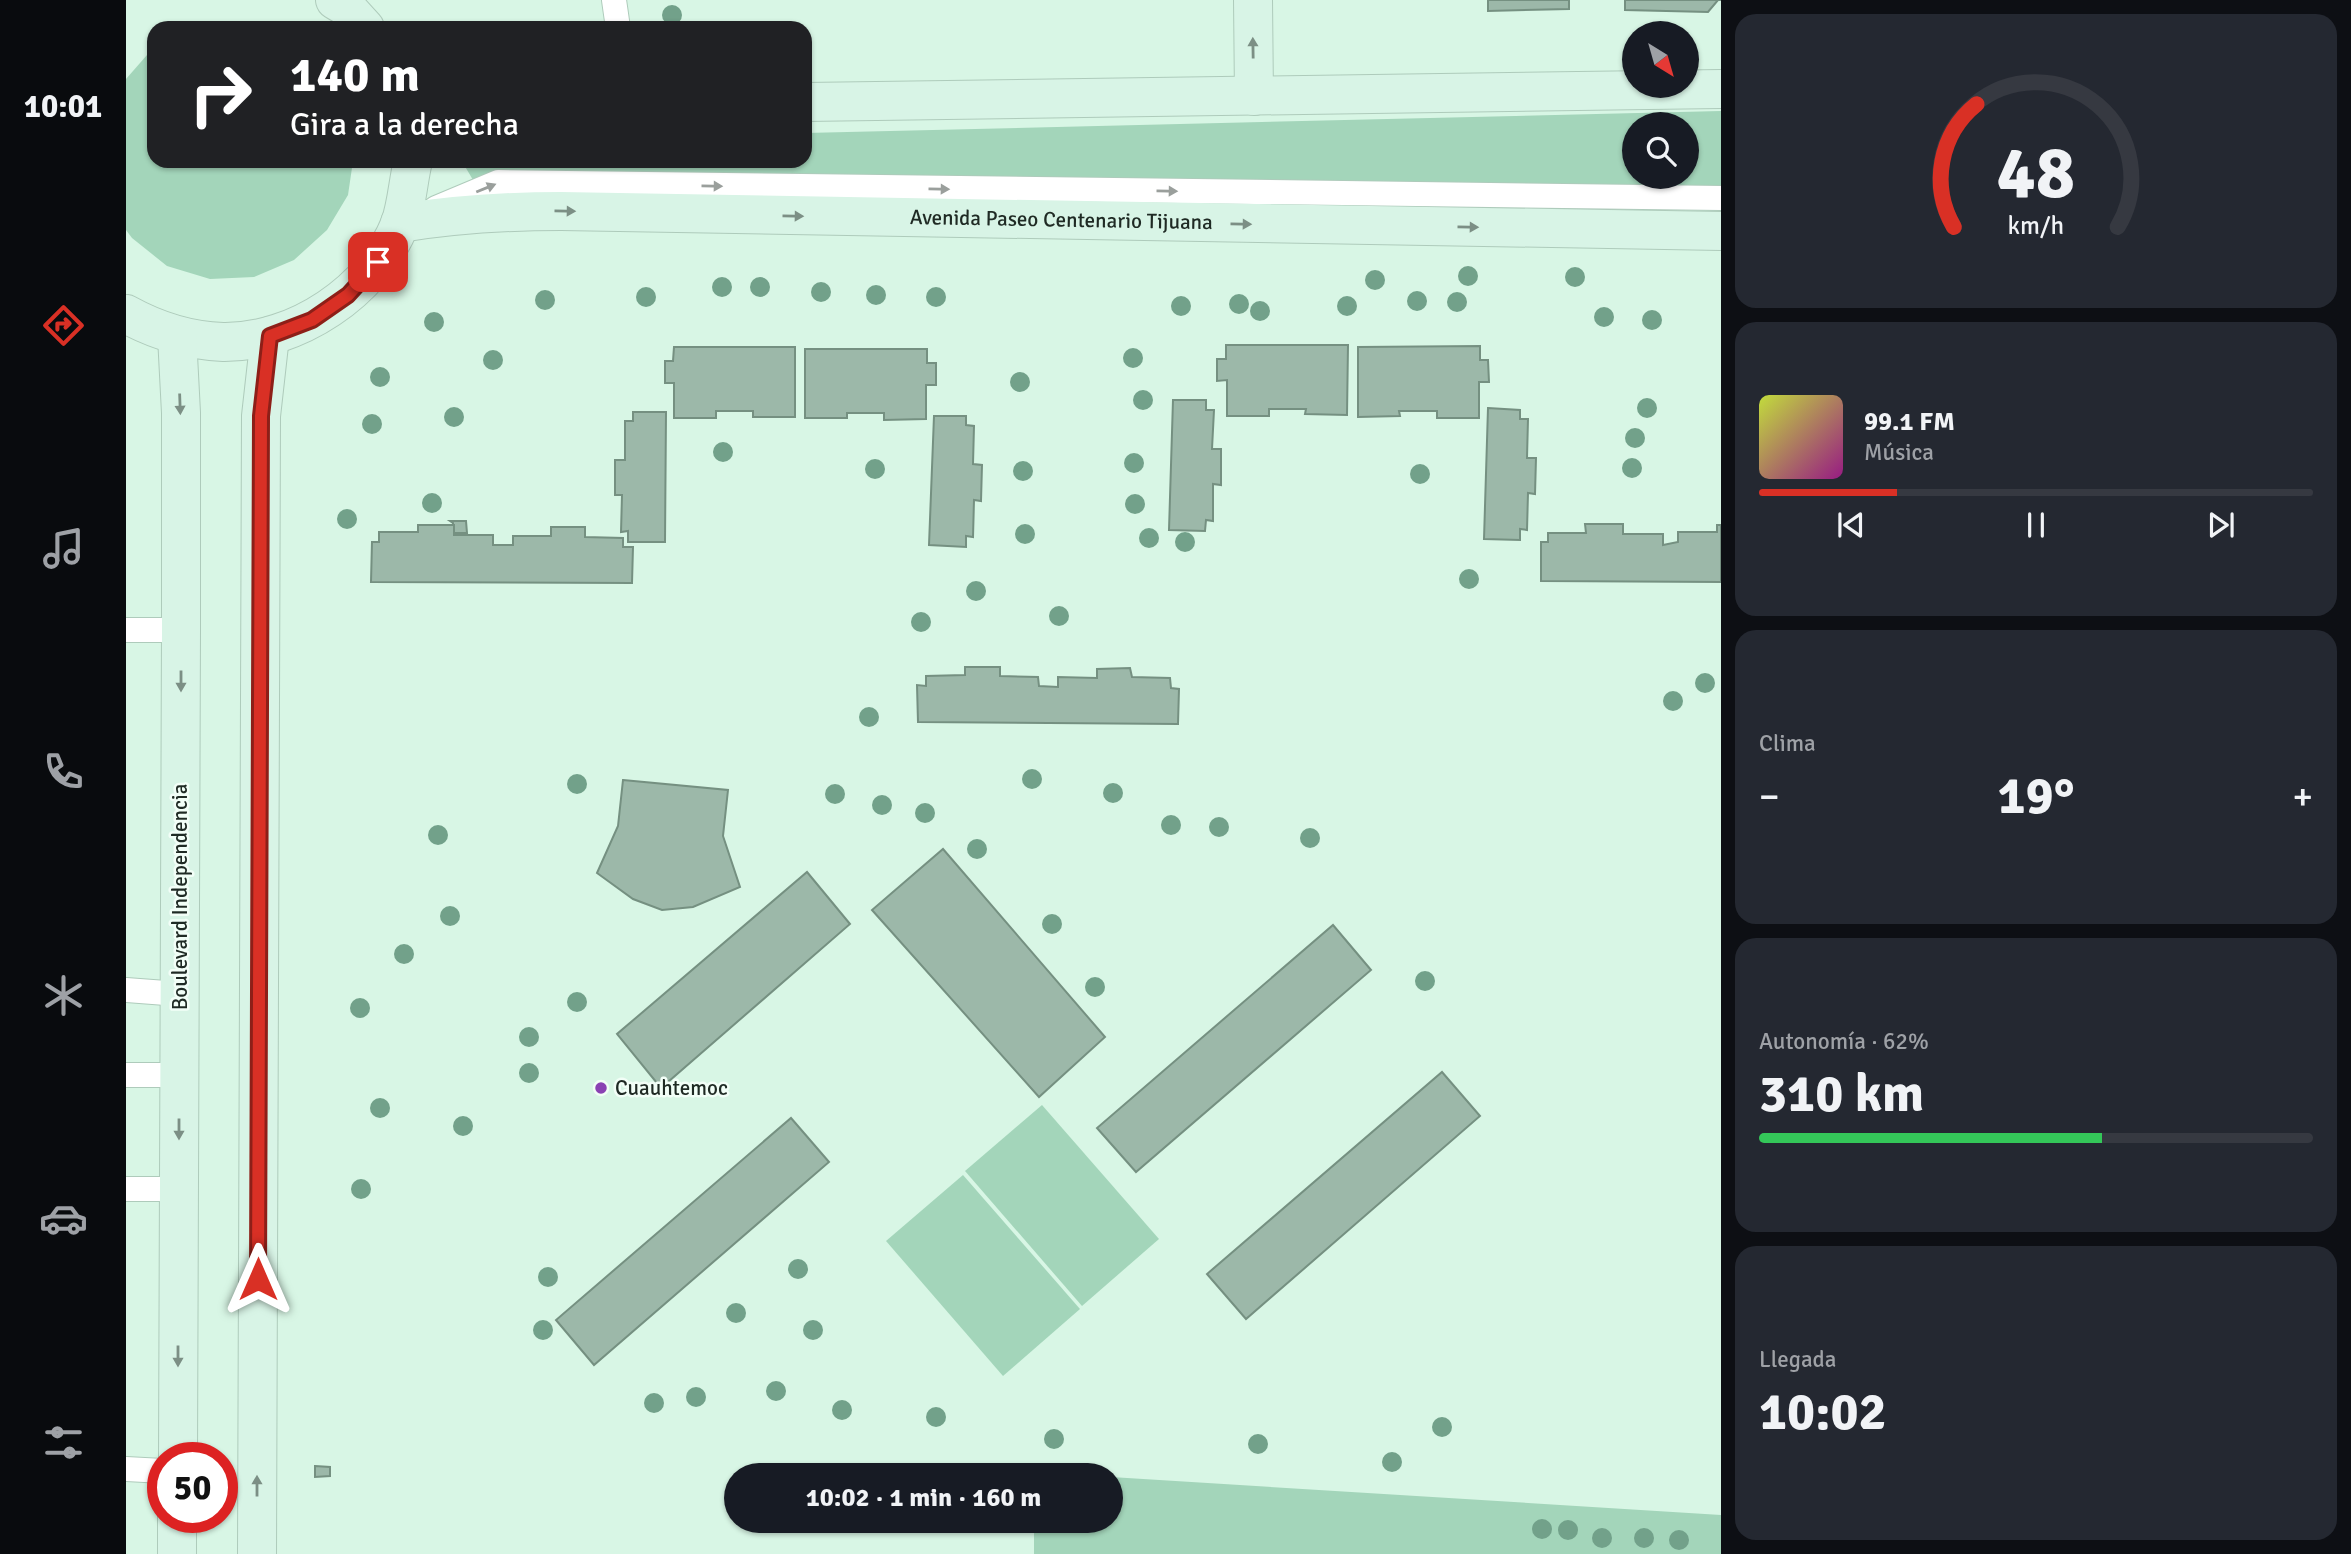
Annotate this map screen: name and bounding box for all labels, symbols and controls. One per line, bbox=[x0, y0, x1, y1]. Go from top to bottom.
north arrow bbox=[1622, 21, 1699, 98]
map controls bbox=[1622, 21, 1699, 189]
one-way arrow bbox=[1248, 37, 1259, 59]
text: 140 m bbox=[290, 45, 420, 105]
icon: right bbox=[175, 49, 266, 140]
text: 10:01 bbox=[24, 87, 102, 126]
text: Gira a la derecha bbox=[290, 105, 519, 144]
button: search bbox=[1622, 112, 1699, 189]
text: 48 bbox=[1997, 129, 2075, 218]
one-way arrow bbox=[701, 180, 723, 192]
one-way arrow bbox=[475, 182, 496, 193]
one-way arrow bbox=[929, 183, 951, 195]
one-way arrow bbox=[1156, 185, 1178, 197]
street label: Avenida Paseo Centenario Tijuana bbox=[910, 204, 1213, 235]
one-way arrow bbox=[555, 206, 577, 217]
one-way arrow bbox=[782, 210, 804, 222]
text: km/h bbox=[2008, 210, 2064, 241]
one-way arrow bbox=[1230, 218, 1252, 230]
one-way arrow bbox=[1457, 222, 1479, 233]
pin bbox=[348, 232, 408, 292]
icon: arrive bbox=[359, 243, 397, 281]
icon: directions bbox=[39, 301, 88, 350]
one-way arrow bbox=[175, 393, 186, 415]
text: 99.1 FM bbox=[1864, 406, 1955, 438]
text: Música bbox=[1864, 438, 1934, 467]
icon: previous bbox=[1832, 506, 1870, 544]
icon: pause bbox=[2017, 506, 2055, 544]
icon: next bbox=[2202, 506, 2240, 544]
icon: music bbox=[39, 524, 88, 573]
one-way arrow bbox=[175, 670, 187, 692]
text: Clima bbox=[1759, 729, 1816, 758]
icon: phone bbox=[39, 747, 88, 796]
text: 19° bbox=[1998, 764, 2074, 828]
text: − bbox=[1759, 773, 1780, 820]
text: + bbox=[2292, 773, 2313, 820]
street label: Boulevard Independencia bbox=[167, 784, 193, 1010]
icon: climate bbox=[39, 971, 88, 1020]
text: Autonomía · 62% bbox=[1759, 1027, 1929, 1056]
text: 310 km bbox=[1759, 1062, 1924, 1126]
place label: Cuauhtemoc bbox=[615, 1075, 728, 1101]
marker: Cuauhtemoc bbox=[593, 1080, 609, 1096]
one-way arrow bbox=[173, 1118, 185, 1140]
icon: car bbox=[39, 1194, 88, 1243]
position arrow bbox=[221, 1242, 295, 1316]
one-way arrow bbox=[172, 1345, 184, 1367]
text: Llegada bbox=[1759, 1345, 1836, 1374]
text: 10:02 bbox=[1759, 1380, 1887, 1444]
icon: filters bbox=[39, 1418, 88, 1467]
speed limit sign: 50 bbox=[147, 1442, 238, 1533]
one-way arrow bbox=[251, 1475, 263, 1497]
text: 10:02 · 1 min · 160 m bbox=[806, 1482, 1041, 1514]

